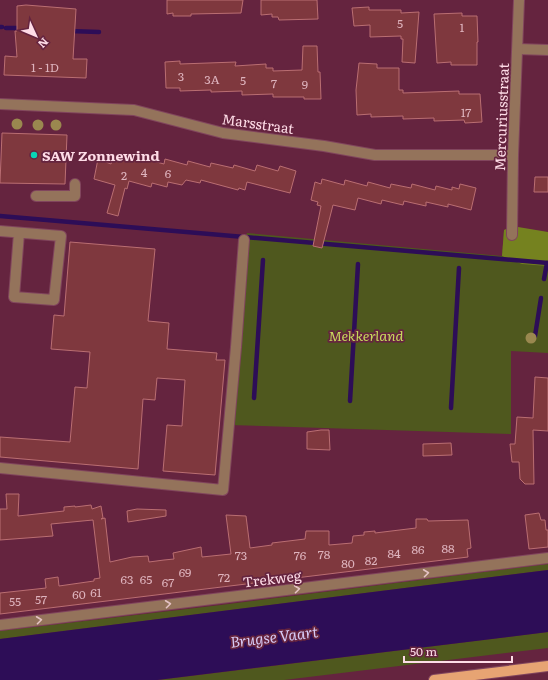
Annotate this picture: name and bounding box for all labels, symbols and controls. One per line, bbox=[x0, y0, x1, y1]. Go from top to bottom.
house number: 5 bbox=[397, 14, 403, 32]
north arrow bbox=[16, 16, 56, 56]
house number: 1 bbox=[460, 18, 465, 36]
text: N bbox=[35, 35, 53, 53]
house number: 1 - 1D bbox=[31, 58, 59, 76]
street label: Mercuriusstraat bbox=[489, 62, 513, 171]
house number: 3 bbox=[178, 67, 184, 85]
house number: 3A bbox=[204, 70, 220, 88]
house number: 5 bbox=[240, 71, 246, 89]
house number: 7 bbox=[271, 74, 277, 92]
house number: 9 bbox=[302, 75, 308, 93]
house number: 17 bbox=[461, 103, 471, 121]
street label: Marsstraat bbox=[221, 108, 296, 138]
place label: SAW Zonnewind bbox=[42, 145, 160, 165]
marker: SAW Zonnewind bbox=[29, 150, 39, 160]
house number: 4 bbox=[141, 163, 148, 181]
house number: 6 bbox=[165, 164, 172, 182]
house number: 2 bbox=[121, 166, 127, 184]
park label: Mekkerland bbox=[328, 325, 404, 345]
house number: 88 bbox=[441, 539, 455, 557]
house number: 86 bbox=[411, 540, 425, 558]
house number: 84 bbox=[387, 544, 401, 562]
house number: 78 bbox=[318, 545, 331, 563]
house number: 73 bbox=[235, 546, 247, 564]
house number: 76 bbox=[294, 546, 307, 564]
house number: 82 bbox=[365, 551, 377, 569]
house number: 80 bbox=[341, 554, 355, 572]
house number: 69 bbox=[179, 563, 191, 581]
street label: Trekweg bbox=[242, 564, 303, 592]
house number: 72 bbox=[218, 568, 230, 586]
one-way arrow bbox=[423, 569, 429, 578]
house number: 63 bbox=[121, 570, 133, 588]
house number: 65 bbox=[140, 570, 152, 588]
house number: 67 bbox=[162, 573, 174, 591]
house number: 61 bbox=[90, 583, 102, 601]
house number: 60 bbox=[72, 585, 86, 603]
one-way arrow bbox=[294, 585, 300, 594]
house number: 57 bbox=[35, 590, 47, 608]
house number: 55 bbox=[9, 592, 21, 610]
one-way arrow bbox=[165, 600, 171, 609]
one-way arrow bbox=[36, 616, 42, 625]
water label: Brugse Vaart bbox=[229, 619, 319, 653]
scale bar bbox=[404, 638, 512, 664]
text: 50 m bbox=[410, 642, 437, 660]

